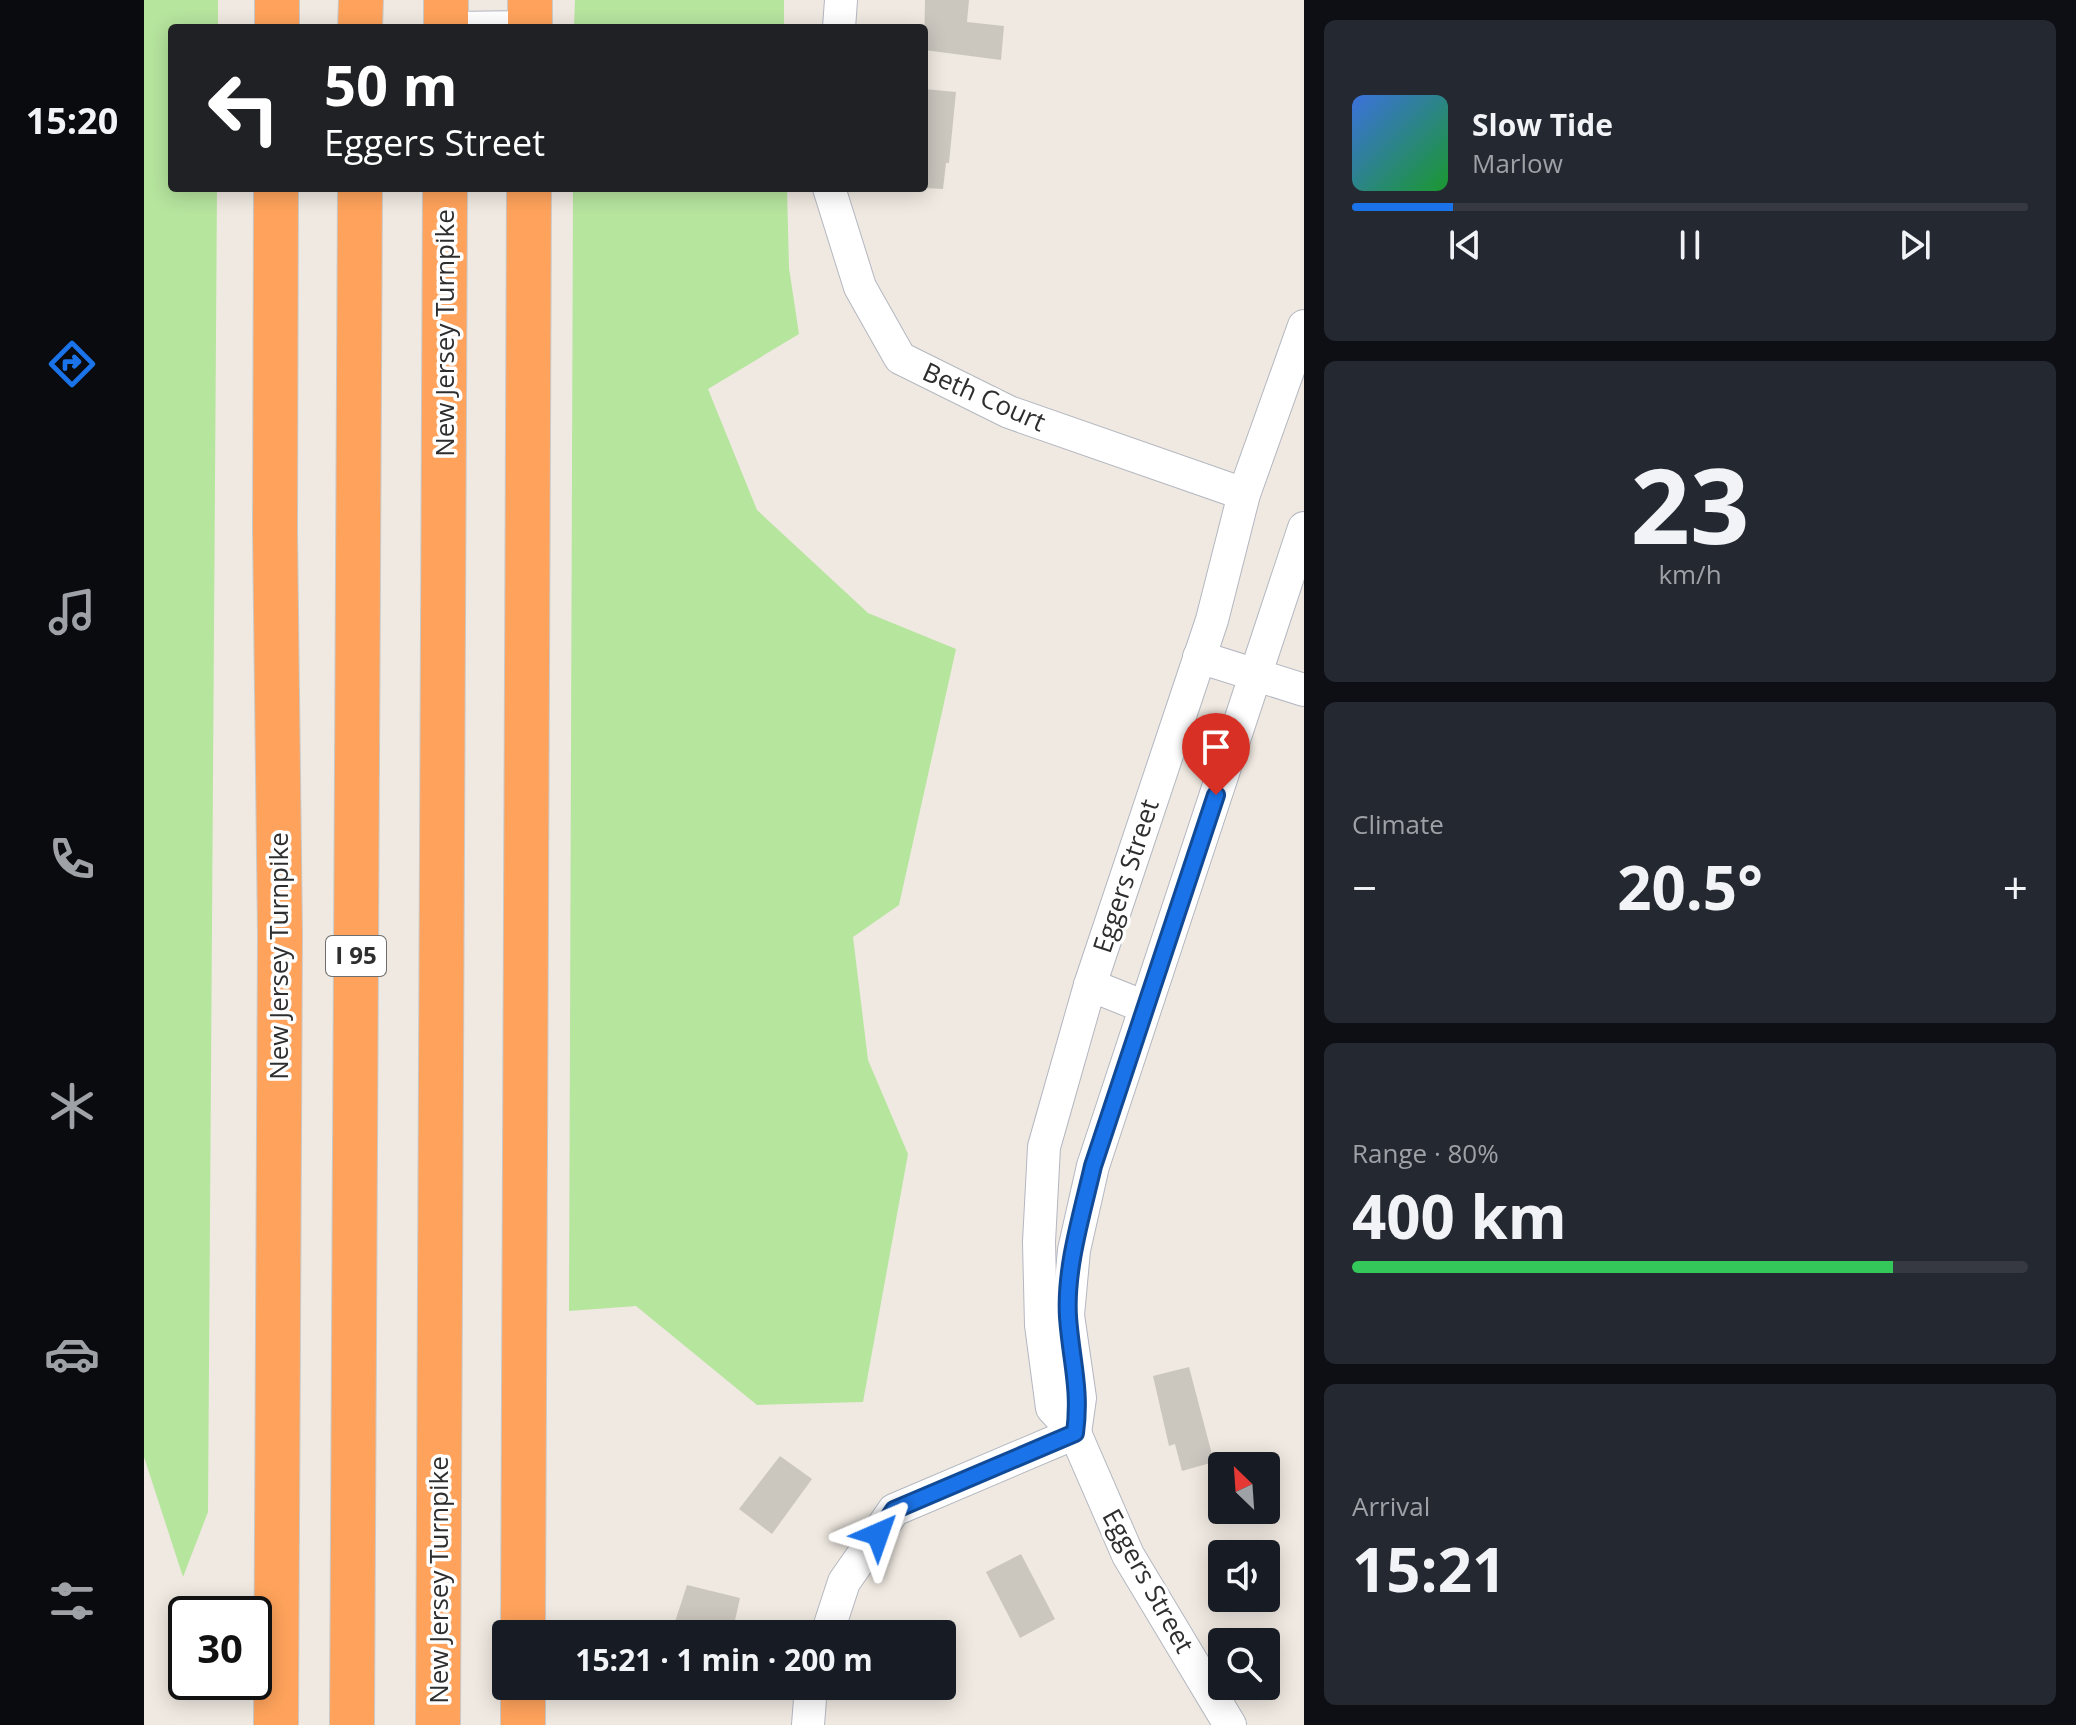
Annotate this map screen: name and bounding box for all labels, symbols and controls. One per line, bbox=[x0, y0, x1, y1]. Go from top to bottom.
text: 50 m bbox=[324, 46, 458, 122]
icon: left bbox=[192, 56, 296, 160]
text: 15:20 bbox=[26, 96, 118, 145]
text: Slow Tide bbox=[1472, 104, 1613, 145]
text: Eggers Street bbox=[324, 118, 545, 167]
text: Marlow bbox=[1472, 145, 1563, 181]
street label: New Jersey Turnpike bbox=[426, 209, 462, 457]
icon: previous bbox=[1443, 223, 1487, 267]
icon: pause bbox=[1668, 223, 1712, 267]
icon: next bbox=[1893, 223, 1937, 267]
icon: directions bbox=[44, 336, 100, 392]
street label: Beth Court bbox=[917, 353, 1052, 439]
text: 23 bbox=[1631, 433, 1749, 574]
text: km/h bbox=[1658, 556, 1722, 592]
icon: music bbox=[44, 584, 100, 640]
pin bbox=[1182, 713, 1250, 795]
icon: arrive bbox=[1194, 725, 1238, 769]
street label: Eggers Street bbox=[1083, 794, 1167, 957]
text: Climate bbox=[1352, 806, 1444, 842]
icon: phone bbox=[44, 831, 100, 887]
street label: New Jersey Turnpike bbox=[260, 832, 296, 1080]
text: 20.5° bbox=[1617, 846, 1763, 928]
text: − bbox=[1352, 857, 1377, 917]
text: + bbox=[2003, 857, 2028, 917]
road number: I 95 bbox=[326, 936, 386, 976]
icon: climate bbox=[44, 1078, 100, 1134]
text: Range · 80% bbox=[1352, 1135, 1499, 1171]
text: 400 km bbox=[1352, 1175, 1567, 1257]
icon: car bbox=[44, 1326, 100, 1382]
north arrow bbox=[1208, 1452, 1280, 1524]
map controls bbox=[1208, 1452, 1280, 1700]
street label: New Jersey Turnpike bbox=[420, 1456, 456, 1704]
text: Arrival bbox=[1352, 1488, 1430, 1524]
position arrow bbox=[836, 1492, 920, 1576]
street label: Eggers Street bbox=[1094, 1502, 1203, 1659]
text: 15:21 bbox=[1352, 1528, 1506, 1610]
button: sound bbox=[1208, 1540, 1280, 1612]
icon: filters bbox=[44, 1573, 100, 1629]
speed limit sign: 30 bbox=[168, 1596, 272, 1700]
button: search bbox=[1208, 1628, 1280, 1700]
text: 15:21 · 1 min · 200 m bbox=[575, 1639, 873, 1680]

